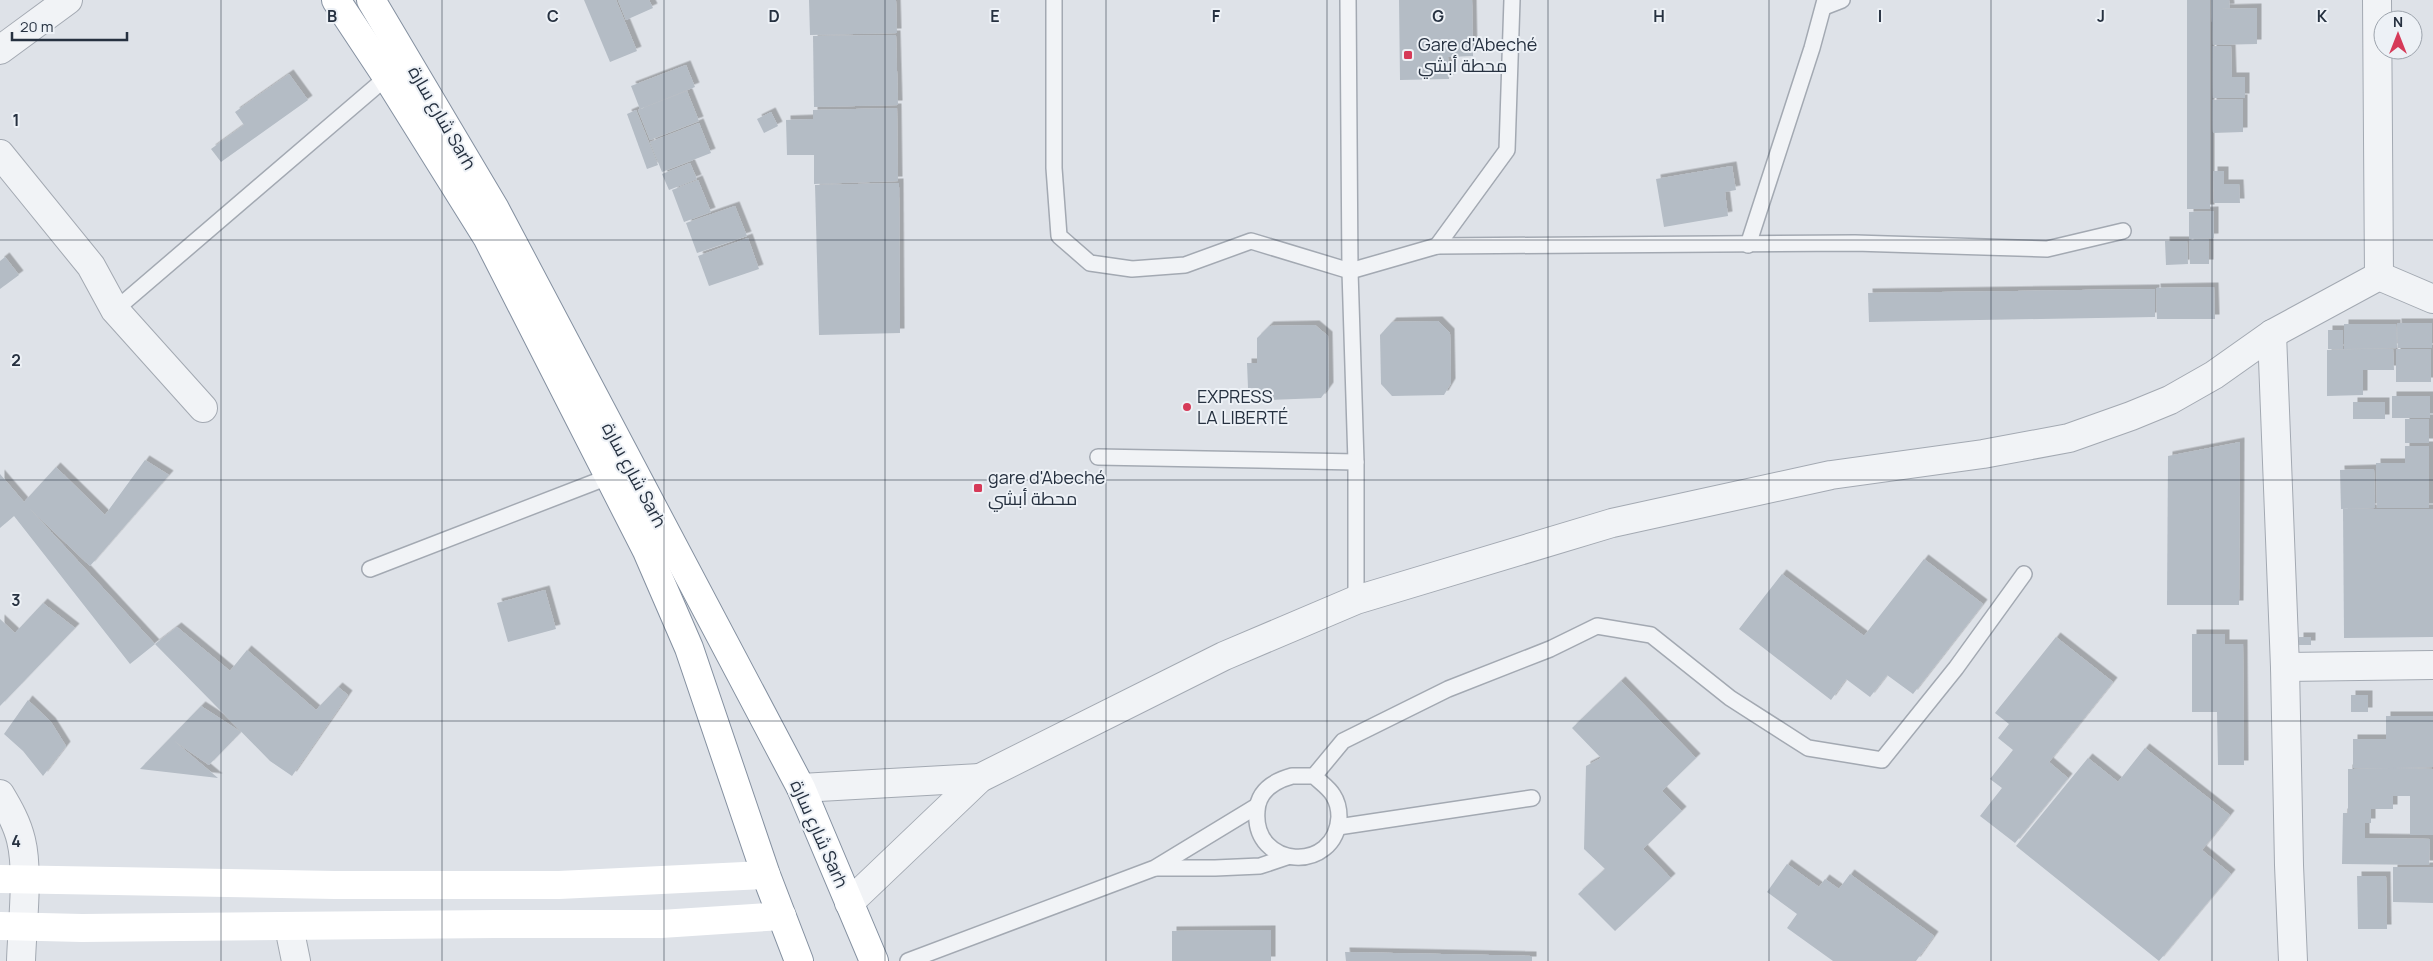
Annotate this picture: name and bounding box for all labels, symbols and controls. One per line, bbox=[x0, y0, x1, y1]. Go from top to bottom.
text: B bbox=[327, 5, 337, 27]
text: C bbox=[547, 5, 559, 27]
text: D bbox=[768, 5, 780, 27]
text: E bbox=[990, 5, 1000, 27]
text: F bbox=[1212, 5, 1221, 27]
text: G bbox=[1432, 5, 1444, 27]
text: H bbox=[1653, 5, 1665, 27]
text: I bbox=[1878, 5, 1882, 27]
text: J bbox=[2097, 5, 2105, 27]
text: K bbox=[2317, 5, 2328, 27]
scale bar bbox=[12, 10, 128, 42]
north arrow bbox=[2373, 10, 2423, 60]
text: N bbox=[2393, 12, 2403, 31]
text: 20 m bbox=[20, 16, 53, 37]
place label: Gare d'Abeché محطة أبشي bbox=[1418, 32, 1537, 79]
marker: Gare d'Abeché محطة أبشي bbox=[1402, 49, 1414, 61]
street label: شارع سارة Sarh bbox=[403, 61, 482, 174]
text: 1 bbox=[12, 109, 20, 131]
text: 2 bbox=[11, 349, 21, 371]
place label: EXPRESS LA LIBERTÉ bbox=[1197, 384, 1288, 429]
marker: EXPRESS LA LIBERTÉ bbox=[1181, 401, 1193, 413]
street label: شارع سارة Sarh bbox=[596, 418, 673, 532]
place label: gare d'Abeché محطة أبشي bbox=[988, 465, 1105, 512]
marker: gare d'Abeché محطة أبشي bbox=[972, 482, 984, 494]
text: 3 bbox=[11, 589, 21, 611]
street label: شارع سارة Sarh bbox=[784, 776, 854, 892]
text: 4 bbox=[11, 830, 21, 852]

